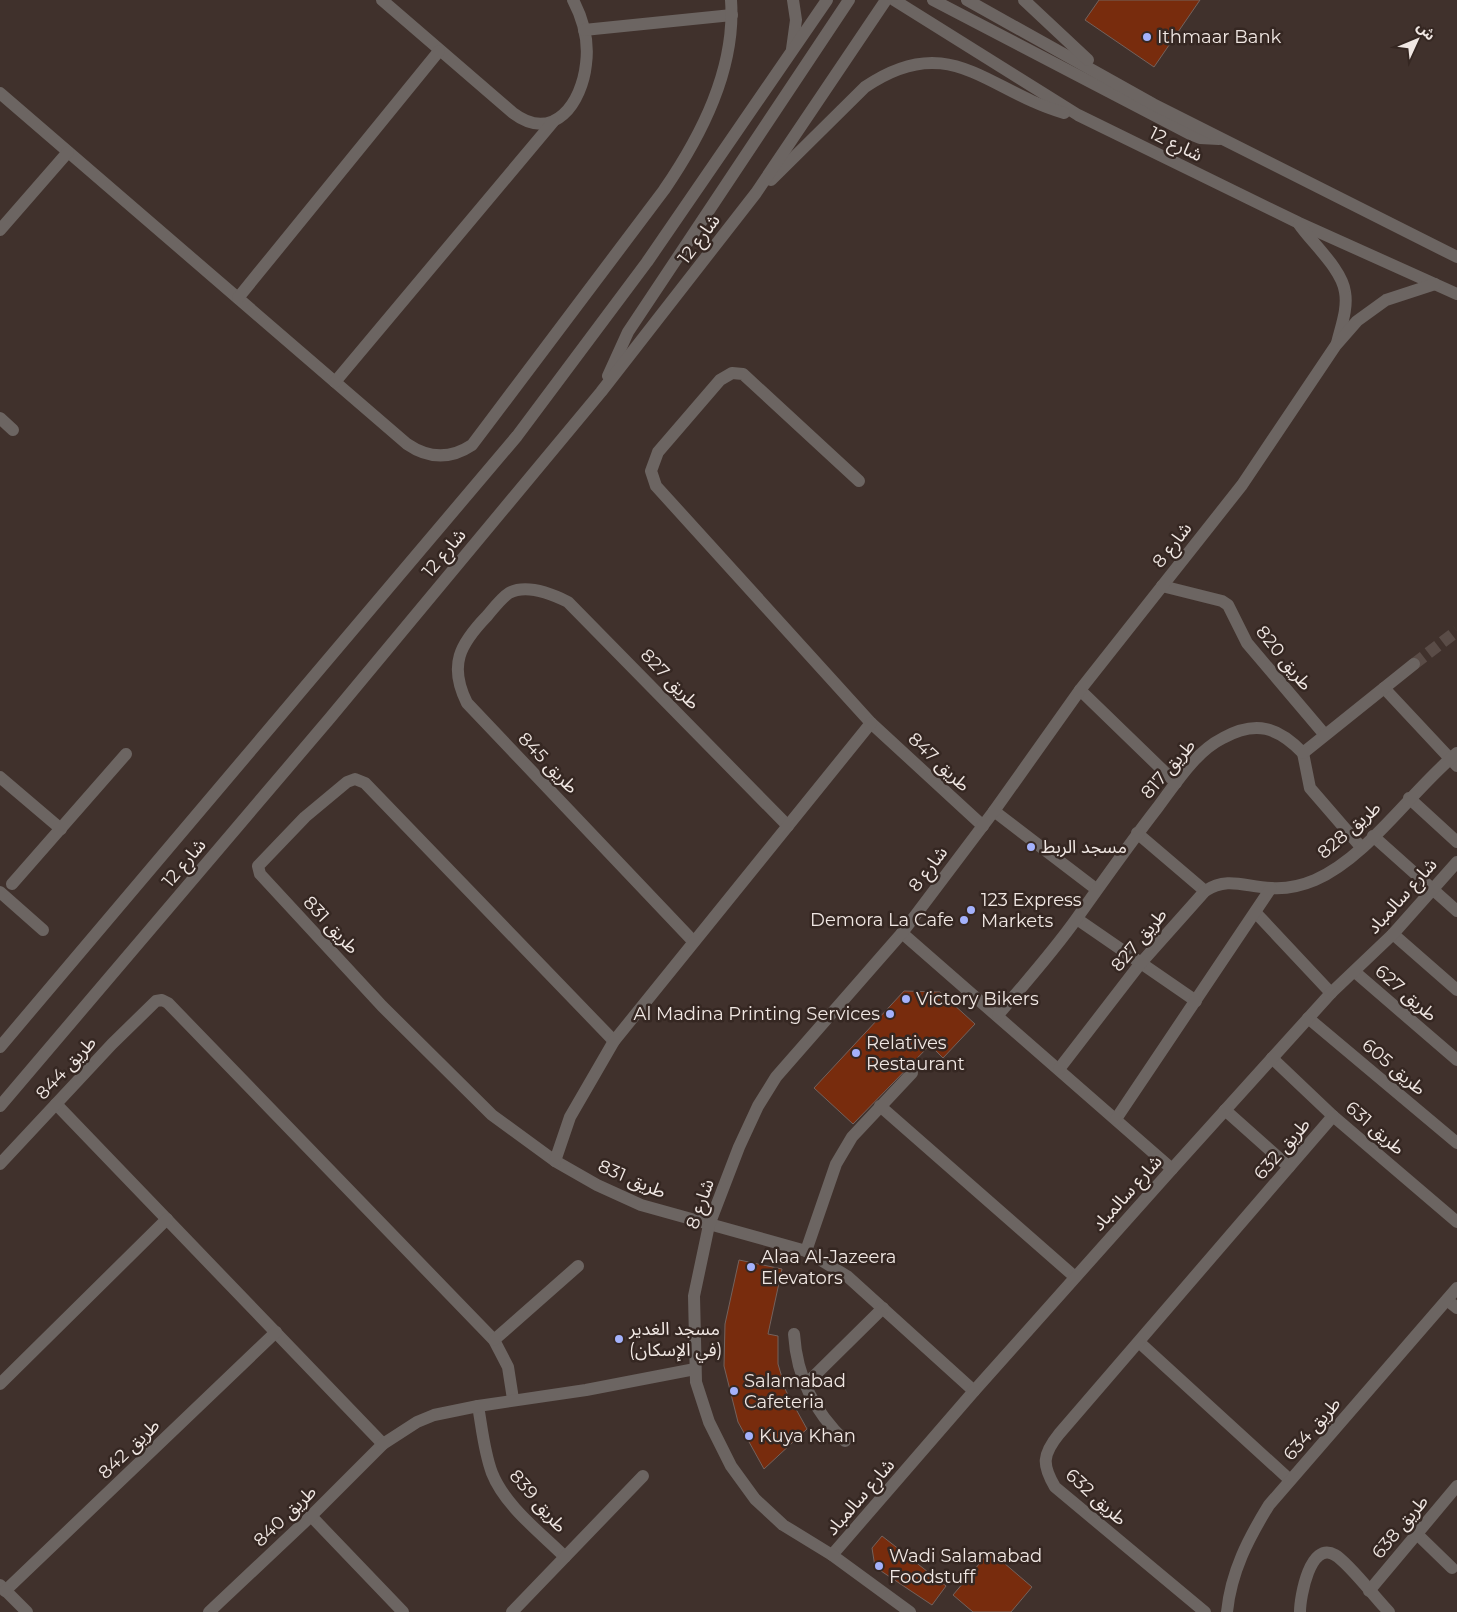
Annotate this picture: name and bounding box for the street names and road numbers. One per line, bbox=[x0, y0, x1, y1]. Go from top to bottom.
street label: شارع 12 bbox=[1144, 122, 1206, 169]
street label: شارع 12 bbox=[673, 210, 727, 270]
street label: شارع 8 bbox=[1148, 518, 1199, 574]
street label: شارع 12 bbox=[417, 524, 473, 584]
street label: طريق 820 bbox=[1251, 621, 1317, 695]
street label: طريق 827 bbox=[636, 644, 704, 714]
street label: طريق 845 bbox=[513, 728, 583, 798]
street label: طريق 847 bbox=[904, 728, 974, 796]
street label: طريق 817 bbox=[1136, 735, 1200, 803]
street label: طريق 828 bbox=[1313, 797, 1385, 863]
street label: شارع 12 bbox=[157, 834, 213, 894]
street label: شارع 8 bbox=[904, 842, 955, 898]
street label: شارع سالمباد bbox=[1362, 854, 1444, 940]
street label: طريق 831 bbox=[299, 891, 363, 959]
street label: طريق 827 bbox=[1106, 904, 1172, 976]
street label: طريق 627 bbox=[1370, 960, 1442, 1026]
street label: طريق 844 bbox=[31, 1032, 101, 1104]
street label: طريق 605 bbox=[1358, 1034, 1430, 1100]
street label: طريق 631 bbox=[1341, 1096, 1409, 1160]
street label: طريق 632 bbox=[1249, 1114, 1315, 1184]
street label: شارع سالمباد bbox=[1087, 1151, 1169, 1237]
street label: طريق 831 bbox=[595, 1155, 669, 1203]
street label: شارع 8 bbox=[681, 1176, 722, 1233]
street label: طريق 634 bbox=[1279, 1393, 1345, 1465]
street label: طريق 842 bbox=[94, 1414, 164, 1484]
street label: شارع سالمباد bbox=[821, 1454, 901, 1542]
street label: طريق 632 bbox=[1061, 1464, 1131, 1530]
street label: طريق 839 bbox=[505, 1465, 571, 1537]
street label: طريق 840 bbox=[249, 1481, 321, 1551]
street label: طريق 638 bbox=[1367, 1491, 1433, 1563]

